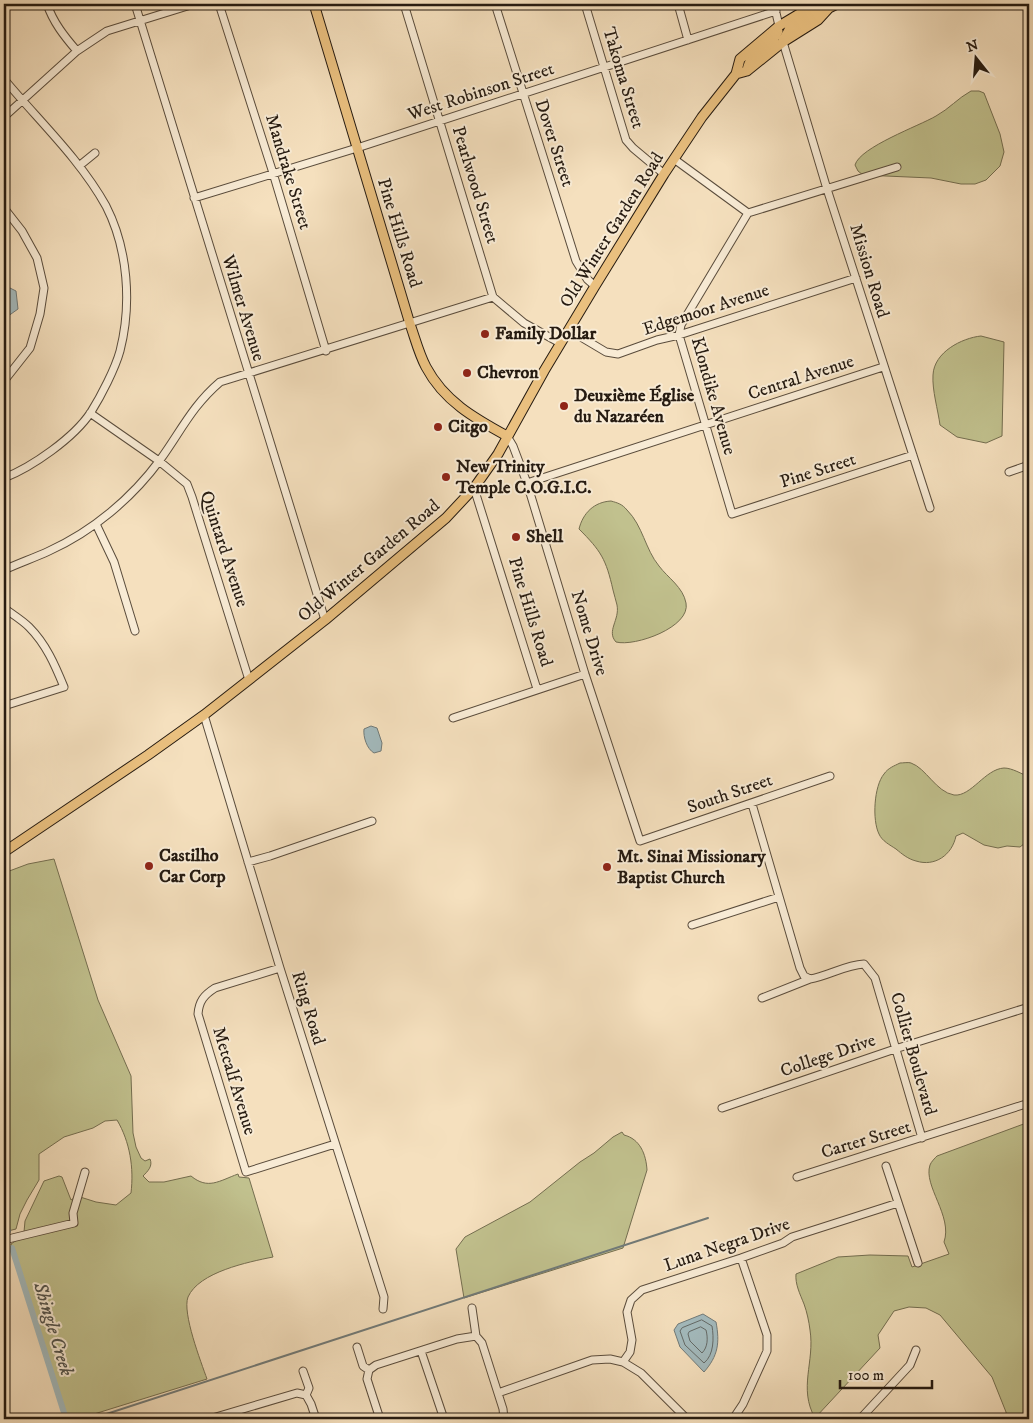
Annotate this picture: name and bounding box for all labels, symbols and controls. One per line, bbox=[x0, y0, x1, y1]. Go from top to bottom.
street label: Takoma Street bbox=[597, 25, 649, 132]
north arrow bbox=[950, 32, 1000, 82]
text: N bbox=[964, 36, 981, 57]
street label: West Robinson Street bbox=[404, 58, 557, 126]
street label: Dover Street bbox=[530, 97, 579, 190]
street label: Mandrake Street bbox=[260, 112, 316, 233]
street label: Pearlwood Street bbox=[447, 124, 503, 247]
street label: Old Winter Garden Road bbox=[555, 148, 669, 312]
street label: Pine Hills Road bbox=[372, 176, 426, 290]
street label: Mission Road bbox=[844, 221, 894, 321]
street label: Wilmer Avenue bbox=[216, 251, 270, 364]
street label: Edgemoor Avenue bbox=[640, 279, 772, 341]
place label: Family Dollar bbox=[495, 323, 596, 345]
marker: Family Dollar bbox=[479, 328, 491, 340]
street label: Klondike Avenue bbox=[686, 334, 740, 458]
street label: Central Avenue bbox=[745, 351, 857, 405]
place label: Chevron bbox=[477, 362, 539, 384]
marker: Chevron bbox=[461, 367, 473, 379]
place label: Deuxième Église du Nazaréen bbox=[574, 384, 695, 428]
marker: Deuxième Église du Nazaréen bbox=[558, 400, 570, 412]
place label: Citgo bbox=[448, 416, 488, 438]
marker: Citgo bbox=[432, 421, 444, 433]
street label: Pine Street bbox=[777, 448, 859, 494]
place label: New Trinity Temple C.O.G.I.C. bbox=[455, 456, 592, 499]
marker: New Trinity Temple C.O.G.I.C. bbox=[440, 471, 452, 483]
street label: Quintard Avenue bbox=[195, 488, 253, 610]
street label: Old Winter Garden Road bbox=[293, 495, 445, 627]
place label: Shell bbox=[526, 526, 564, 548]
marker: Shell bbox=[510, 531, 522, 543]
street label: Pine Hills Road bbox=[503, 555, 557, 669]
street label: Nome Drive bbox=[566, 588, 612, 678]
street label: South Street bbox=[685, 769, 776, 819]
place label: Castilho Car Corp bbox=[159, 845, 226, 888]
place label: Mt. Sinai Missionary Baptist Church bbox=[617, 846, 766, 889]
marker: Castilho Car Corp bbox=[143, 860, 155, 872]
marker: Mt. Sinai Missionary Baptist Church bbox=[601, 861, 613, 873]
street label: Ring Road bbox=[286, 968, 330, 1048]
street label: Collier Boulevard bbox=[885, 990, 941, 1118]
street label: Metcalf Avenue bbox=[207, 1024, 261, 1138]
street label: College Drive bbox=[778, 1029, 878, 1083]
street label: Carter Street bbox=[818, 1116, 914, 1164]
street label: Luna Negra Drive bbox=[661, 1213, 793, 1277]
water label: Shingle Creek bbox=[28, 1279, 78, 1379]
scale bar bbox=[840, 1358, 933, 1390]
text: 100 m bbox=[848, 1366, 884, 1385]

